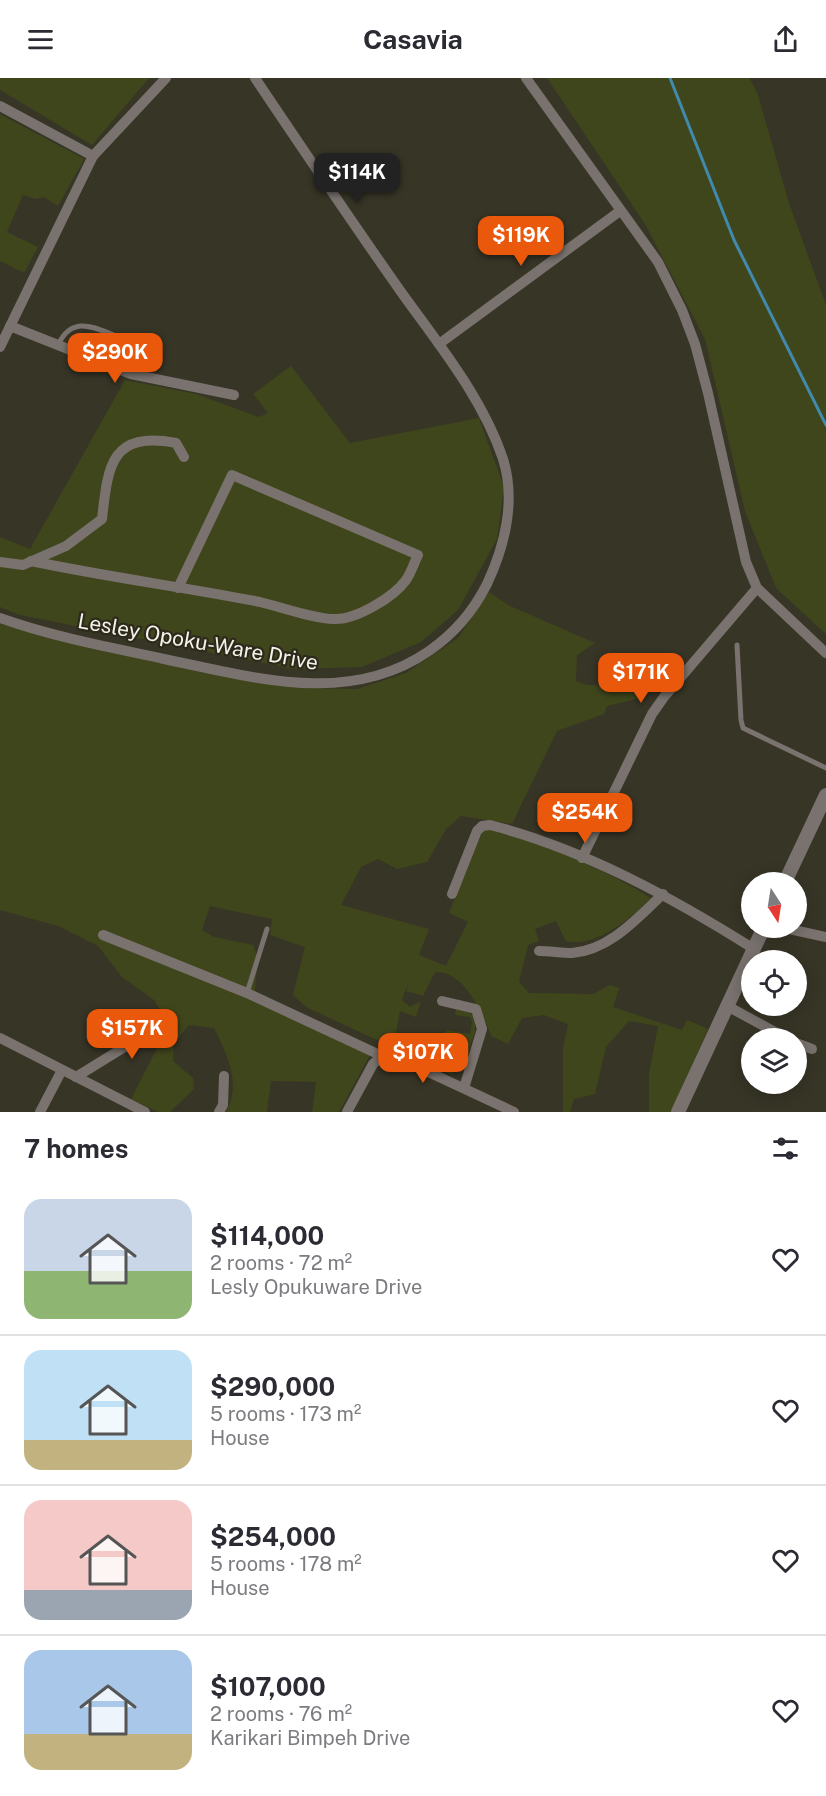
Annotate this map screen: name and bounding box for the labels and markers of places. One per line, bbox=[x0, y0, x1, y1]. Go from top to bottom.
pin: $114K bbox=[315, 153, 399, 204]
pin: $119K bbox=[479, 216, 563, 267]
pin: $290K bbox=[73, 333, 157, 384]
pin: $171K bbox=[599, 653, 683, 704]
pin: $254K bbox=[543, 793, 627, 844]
pin: $157K bbox=[90, 1009, 174, 1060]
pin: $107K bbox=[381, 1033, 465, 1084]

